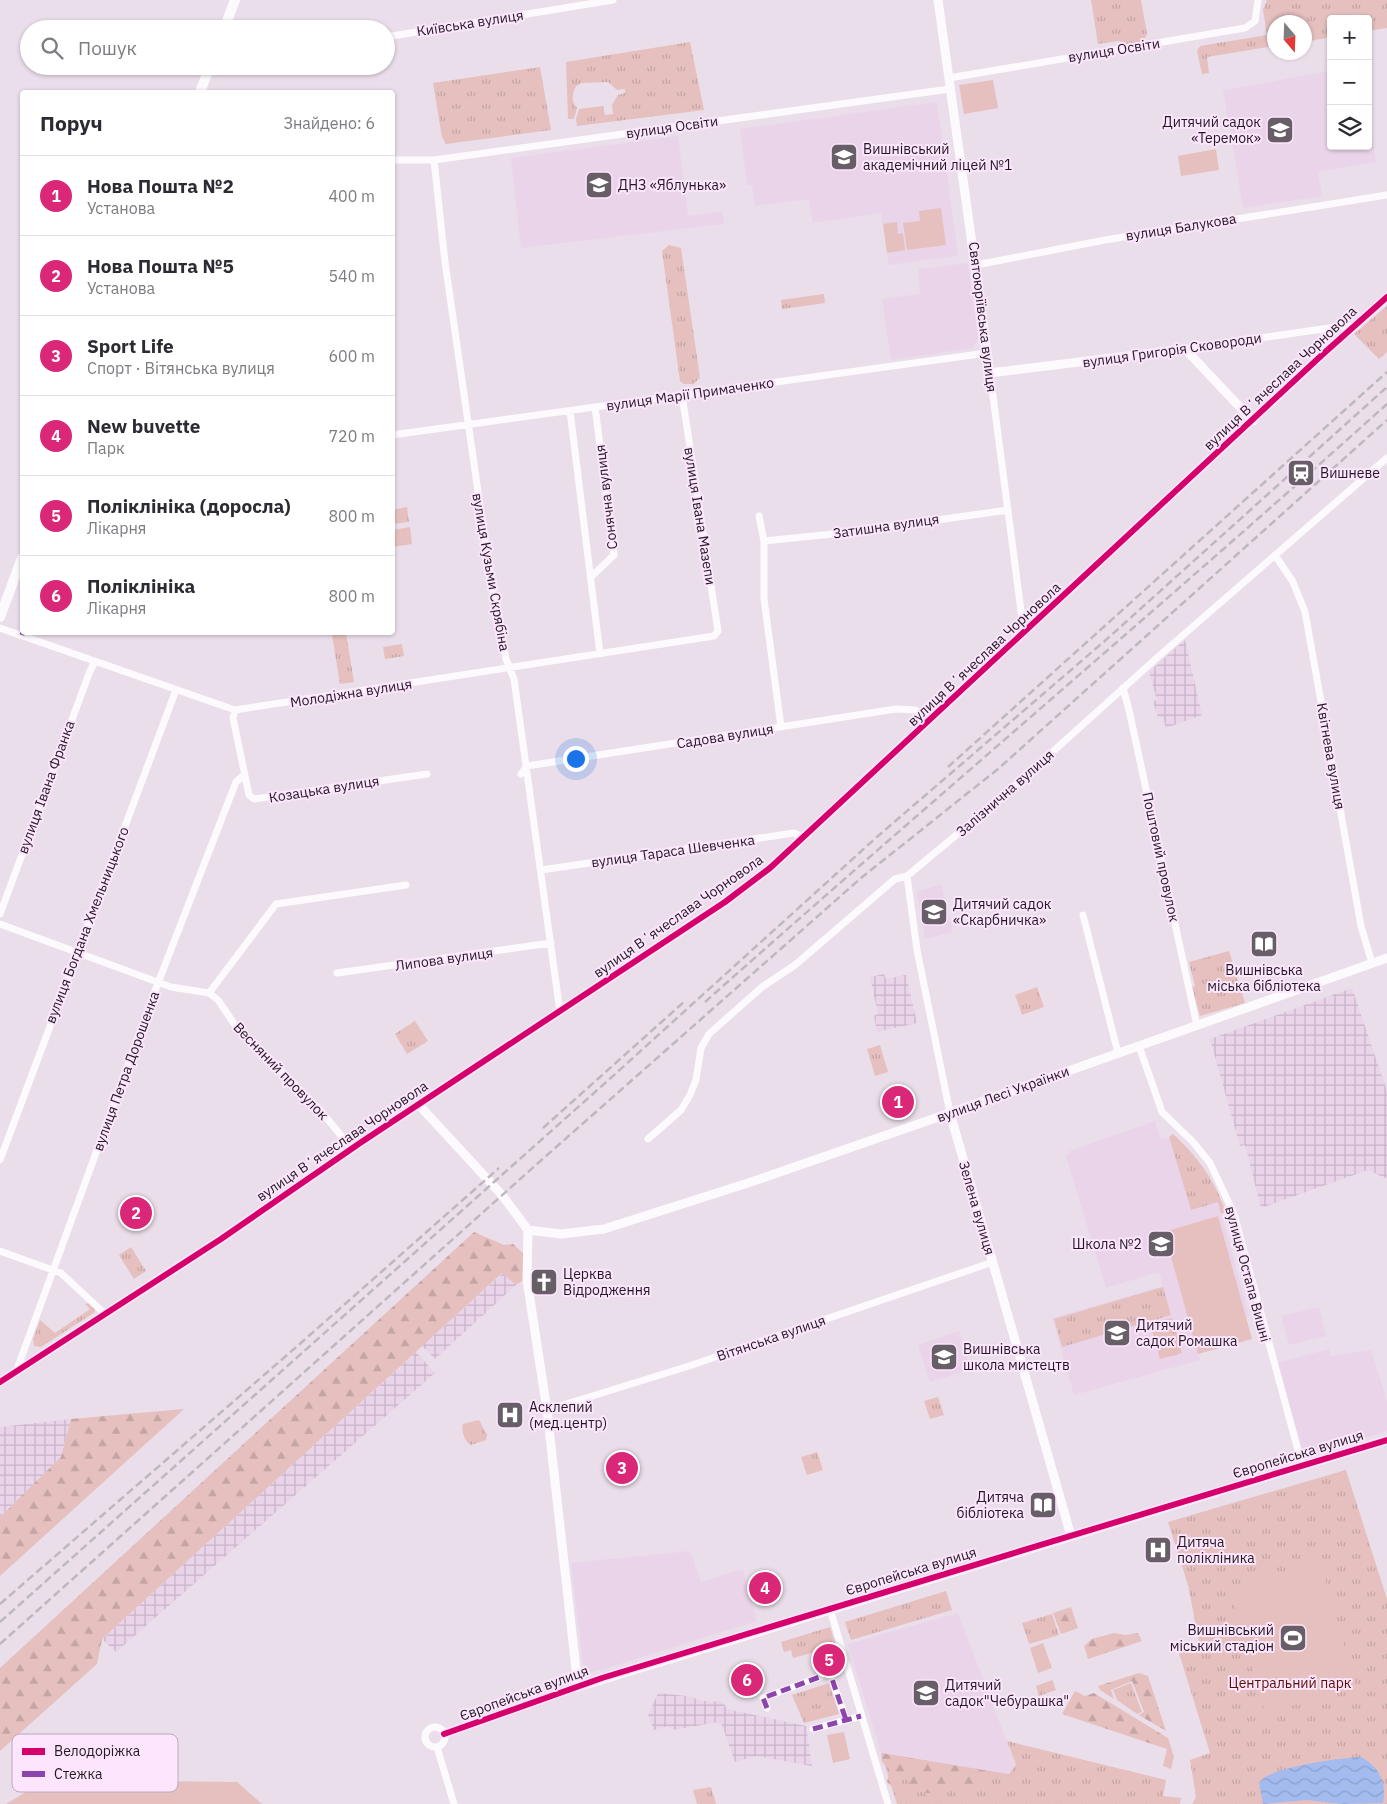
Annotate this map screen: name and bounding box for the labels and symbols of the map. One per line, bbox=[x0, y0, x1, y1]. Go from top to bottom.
street label: Київська вулиця bbox=[415, 6, 525, 40]
north arrow bbox=[1267, 15, 1312, 60]
street label: вулиця Освіти bbox=[1067, 34, 1161, 66]
street label: вулиця Освіти bbox=[625, 112, 719, 142]
place label: Дитячий садок «Теремок» bbox=[1163, 113, 1261, 147]
school or university icon: Дитячий садок «Теремок» bbox=[1265, 115, 1295, 145]
place label: Вишнівський академічний ліцей №1 bbox=[863, 140, 1012, 174]
school or university icon: Вишнівський академічний ліцей №1 bbox=[829, 142, 859, 172]
school or university icon: ДНЗ «Яблунька» bbox=[584, 170, 614, 200]
place label: ДНЗ «Яблунька» bbox=[618, 176, 726, 194]
street label: вулиця Балукова bbox=[1124, 209, 1238, 245]
street label: Святоюріївська вулиця bbox=[965, 241, 1001, 393]
street label: вулиця Вʼячеслава Чорновола bbox=[1200, 302, 1361, 454]
street label: вулиця Григорія Сковороди bbox=[1081, 329, 1263, 371]
street label: вулиця Марії Примаченко bbox=[605, 373, 775, 415]
street label: Сонячна вулиця bbox=[591, 444, 621, 550]
street label: вулиця Івана Мазепи bbox=[680, 446, 720, 586]
station icon: Вишневе bbox=[1286, 458, 1316, 488]
place label: Вишневе bbox=[1320, 464, 1380, 482]
street label: вулиця Кузьми Скрябіна bbox=[468, 491, 514, 653]
street label: Затишна вулиця bbox=[832, 510, 940, 542]
street label: вулиця Вʼячеслава Чорновола bbox=[904, 578, 1065, 730]
street label: Молодіжна вулиця bbox=[289, 674, 413, 712]
street label: Квітнева вулиця bbox=[1313, 701, 1349, 811]
street label: вулиця Івана Франка bbox=[14, 718, 79, 856]
street label: Садова вулиця bbox=[675, 719, 775, 753]
your location bbox=[563, 746, 589, 772]
street label: Залізнична вулиця bbox=[952, 746, 1058, 840]
street label: Козацька вулиця bbox=[267, 771, 381, 807]
street label: Поштовий провулок bbox=[1138, 790, 1184, 924]
street label: вулиця Богдана Хмельницького bbox=[41, 824, 133, 1026]
street label: вулиця Тараса Шевченка bbox=[590, 831, 756, 871]
street label: вулиця Вʼячеслава Чорновола bbox=[590, 850, 767, 982]
place label: Дитячий садок «Скарбничка» bbox=[953, 895, 1052, 929]
school or university icon: Дитячий садок «Скарбничка» bbox=[919, 897, 949, 927]
library icon: Вишнівська міська бібліотека bbox=[1249, 929, 1279, 959]
street label: Липова вулиця bbox=[394, 943, 494, 975]
place label: Вишнівська міська бібліотека bbox=[1207, 961, 1321, 995]
street label: вулиця Петра Дорошенка bbox=[89, 988, 163, 1153]
street label: Весняний провулок bbox=[230, 1018, 333, 1124]
street label: вулиця Лесі Українки bbox=[934, 1062, 1072, 1126]
street label: вулиця Вʼячеслава Чорновола bbox=[253, 1076, 432, 1205]
pin: 1 bbox=[882, 1083, 914, 1121]
street label: Зелена вулиця bbox=[955, 1159, 999, 1257]
pin: 2 bbox=[120, 1194, 152, 1232]
street label: вулиця Остапа Вишні bbox=[1221, 1204, 1275, 1344]
school or university icon: Школа №2 bbox=[1146, 1229, 1176, 1259]
place label: Школа №2 bbox=[1072, 1235, 1142, 1253]
place label: Церква Відродження bbox=[563, 1265, 651, 1299]
church icon: Церква Відродження bbox=[529, 1267, 559, 1297]
street label: Вітянська вулиця bbox=[714, 1311, 828, 1365]
place label: Дитячий садок Ромашка bbox=[1136, 1316, 1238, 1350]
school or university icon: Дитячий садок Ромашка bbox=[1102, 1318, 1132, 1348]
place label: Вишнівська школа мистецтв bbox=[963, 1340, 1070, 1374]
school or university icon: Вишнівська школа мистецтв bbox=[929, 1342, 959, 1372]
place label: Асклепий (мед.центр) bbox=[529, 1398, 607, 1432]
hospital icon: Асклепий (мед.центр) bbox=[495, 1400, 525, 1430]
street label: Європейська вулиця bbox=[1230, 1426, 1366, 1482]
pin: 3 bbox=[606, 1449, 638, 1487]
place label: Дитяча бібліотека bbox=[957, 1488, 1025, 1522]
library icon: Дитяча бібліотека bbox=[1028, 1490, 1058, 1520]
place label: Дитяча полікліника bbox=[1177, 1533, 1255, 1567]
hospital icon: Дитяча полікліника bbox=[1143, 1535, 1173, 1565]
street label: Європейська вулиця bbox=[843, 1543, 979, 1599]
pin: 4 bbox=[749, 1569, 781, 1607]
place label: Вишнівський міський стадіон bbox=[1170, 1621, 1274, 1655]
sports icon: Вишнівський міський стадіон bbox=[1278, 1623, 1308, 1653]
pin: 5 bbox=[813, 1641, 845, 1679]
street label: Європейська вулиця bbox=[457, 1661, 591, 1725]
pin: 6 bbox=[731, 1661, 763, 1699]
park label: Центральний парк bbox=[1229, 1674, 1352, 1692]
place label: Дитячий садок"Чебурашка" bbox=[945, 1676, 1069, 1710]
school or university icon: Дитячий садок"Чебурашка" bbox=[911, 1678, 941, 1708]
legend bbox=[12, 1734, 178, 1792]
text: Велодоріжка bbox=[54, 1742, 141, 1760]
text: Стежка bbox=[54, 1765, 103, 1783]

